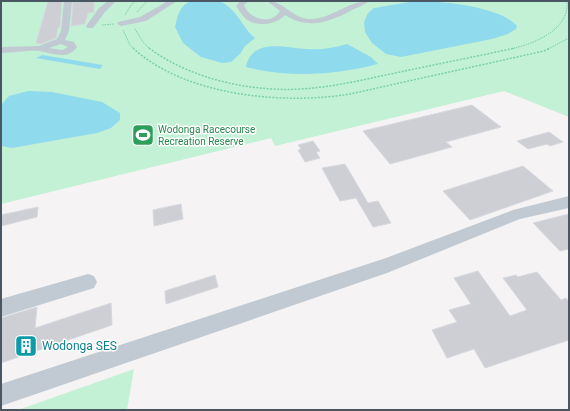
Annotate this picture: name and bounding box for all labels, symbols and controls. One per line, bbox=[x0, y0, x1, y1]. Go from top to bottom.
sports icon: Wodonga Racecourse Recreation Reserve bbox=[130, 122, 156, 148]
place label: Wodonga Racecourse Recreation Reserve bbox=[158, 124, 255, 147]
building icon: Wodonga SES bbox=[13, 333, 39, 359]
place label: Wodonga SES bbox=[42, 339, 117, 353]

